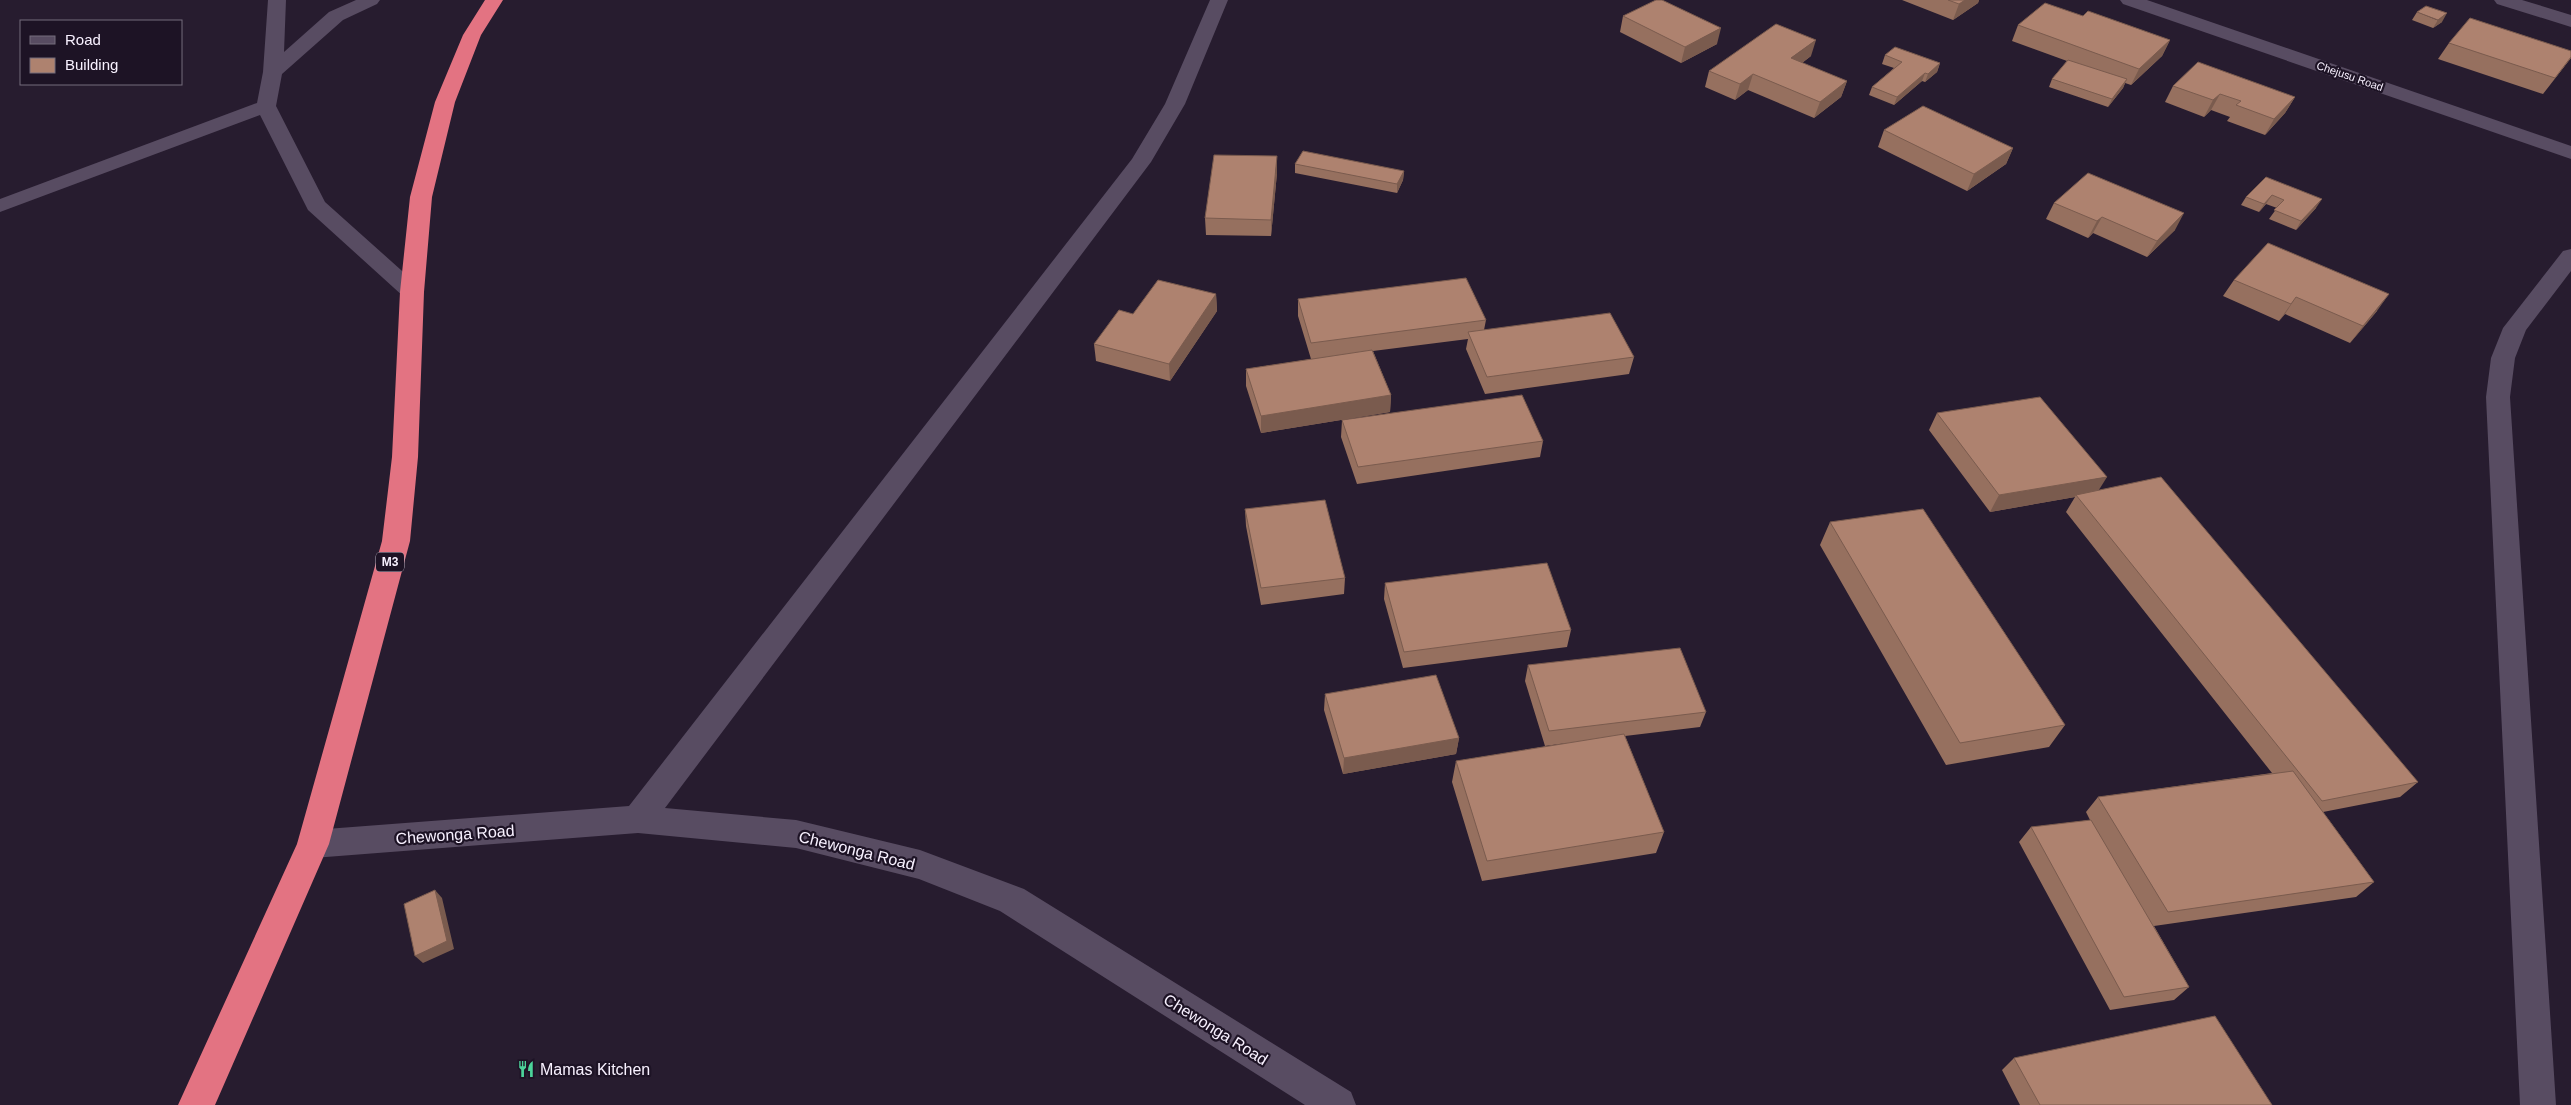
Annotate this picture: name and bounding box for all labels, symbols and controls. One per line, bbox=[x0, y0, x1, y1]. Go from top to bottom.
legend bbox=[20, 20, 182, 85]
text: Road bbox=[65, 31, 101, 48]
text: Building bbox=[65, 56, 118, 73]
street label: Chejusu Road bbox=[2315, 59, 2385, 93]
road number: M3 bbox=[376, 552, 404, 572]
street label: Chewonga Road bbox=[395, 822, 515, 847]
street label: Chewonga Road bbox=[797, 828, 917, 873]
street label: Chewonga Road bbox=[1161, 991, 1271, 1068]
restaurant icon: Mamas Kitchen bbox=[516, 1059, 536, 1079]
place label: Mamas Kitchen bbox=[540, 1061, 650, 1078]

